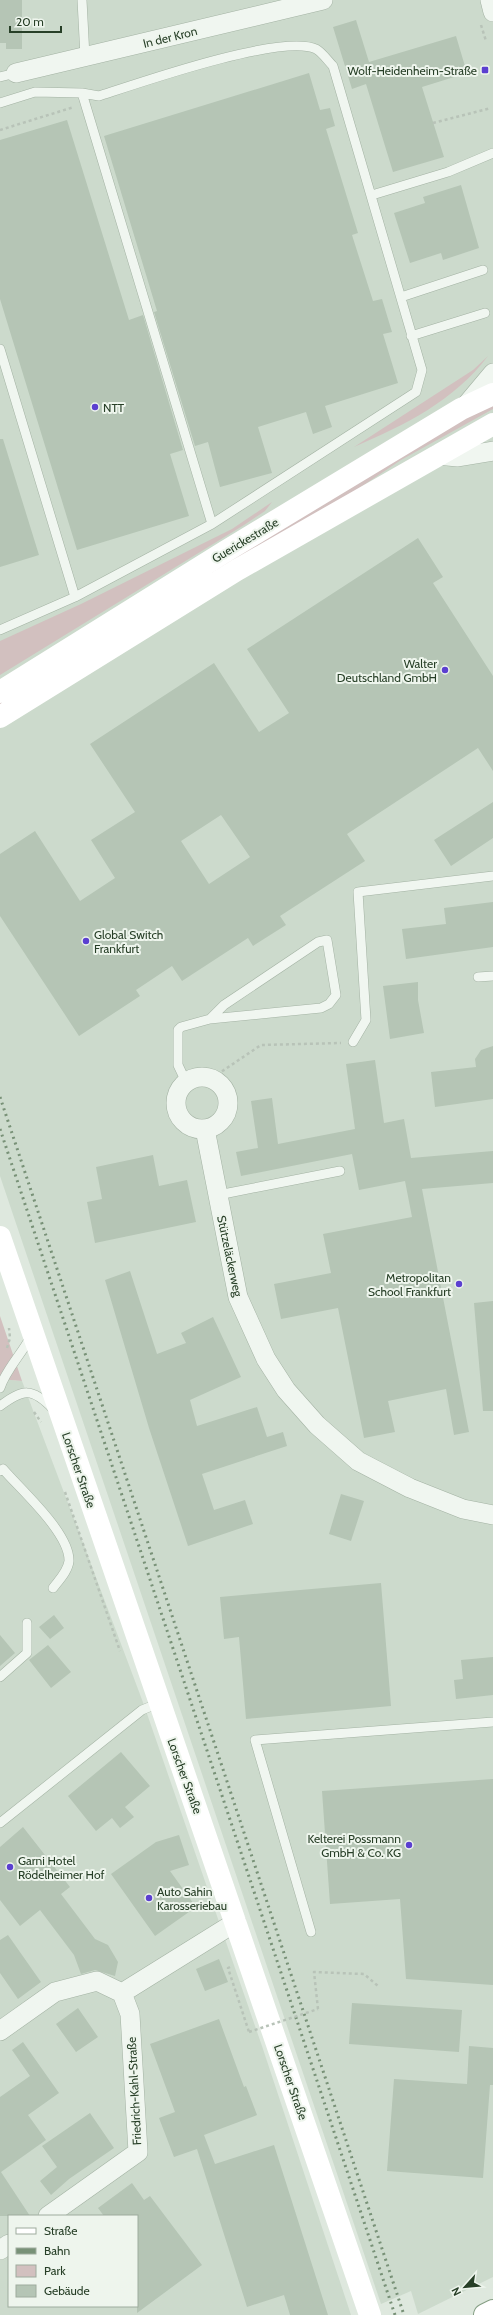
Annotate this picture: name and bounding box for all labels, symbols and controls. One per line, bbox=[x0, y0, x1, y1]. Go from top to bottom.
scale bar bbox=[10, 8, 61, 34]
text: 20 m bbox=[16, 14, 44, 29]
street label: In der Kron bbox=[141, 23, 199, 51]
place label: Wolf-Heidenheim-Straße bbox=[347, 63, 477, 78]
marker: Wolf-Heidenheim-Straße bbox=[480, 65, 490, 75]
place label: NTT bbox=[103, 400, 125, 415]
marker: NTT bbox=[90, 402, 100, 412]
street label: Guerickestraße bbox=[209, 514, 281, 566]
place label: Walter Deutschland GmbH bbox=[337, 656, 437, 685]
marker: Walter Deutschland GmbH bbox=[440, 665, 450, 675]
place label: Global Switch Frankfurt bbox=[94, 927, 163, 956]
marker: Global Switch Frankfurt bbox=[81, 936, 91, 946]
street label: Stützeläckerweg bbox=[214, 1214, 246, 1299]
place label: Metropolitan School Frankfurt bbox=[368, 1270, 451, 1299]
marker: Metropolitan School Frankfurt bbox=[454, 1279, 464, 1289]
street label: Lorscher Straße bbox=[59, 1430, 99, 1510]
street label: Lorscher Straße bbox=[164, 1736, 206, 1816]
place label: Kelterei Possmann GmbH & Co. KG bbox=[308, 1831, 401, 1860]
marker: Kelterei Possmann GmbH & Co. KG bbox=[404, 1840, 414, 1850]
place label: Garni Hotel Rödelheimer Hof bbox=[18, 1853, 104, 1882]
marker: Garni Hotel Rödelheimer Hof bbox=[5, 1862, 15, 1872]
place label: Auto Sahin Karosseriebau bbox=[157, 1884, 227, 1913]
marker: Auto Sahin Karosseriebau bbox=[144, 1893, 154, 1903]
street label: Friedrich-Kahl-Straße bbox=[124, 2036, 144, 2146]
street label: Lorscher Straße bbox=[271, 2042, 311, 2122]
legend bbox=[8, 2215, 138, 2307]
text: Straße bbox=[44, 2223, 77, 2238]
text: Bahn bbox=[44, 2243, 70, 2258]
text: Park bbox=[44, 2263, 66, 2278]
north arrow bbox=[445, 2267, 485, 2307]
text: Gebäude bbox=[44, 2283, 90, 2298]
text: N bbox=[448, 2285, 464, 2298]

